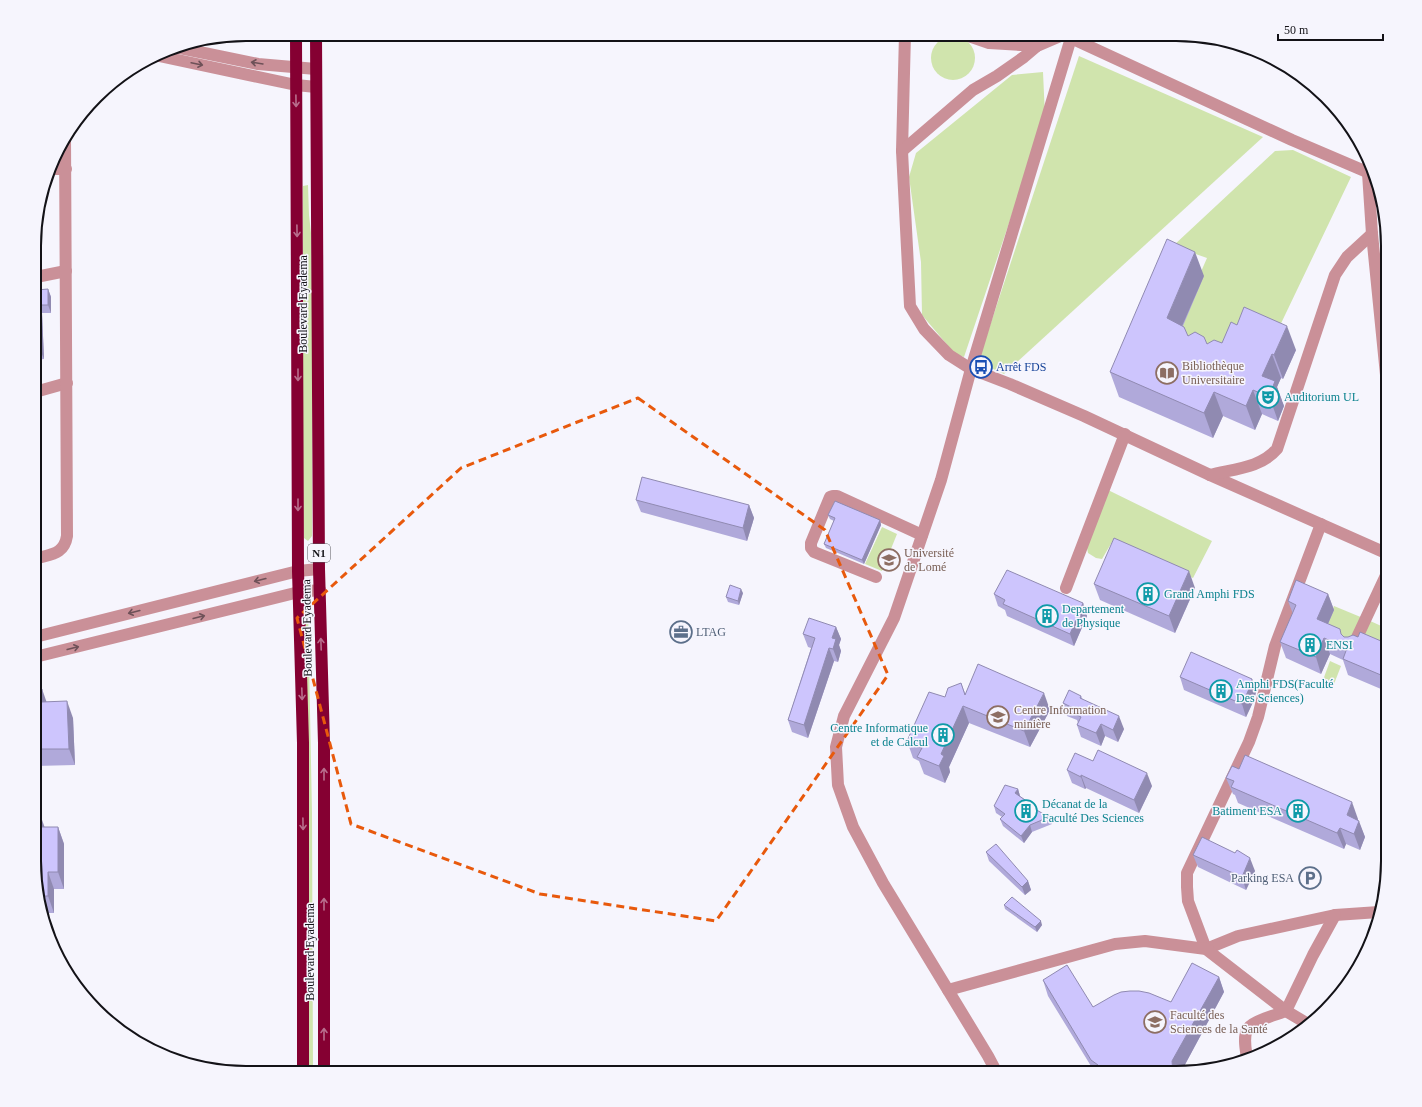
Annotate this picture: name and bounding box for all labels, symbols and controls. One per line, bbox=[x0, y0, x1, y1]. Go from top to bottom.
scale bar bbox=[1278, 16, 1383, 42]
text: 50 m bbox=[1284, 23, 1309, 37]
one-way arrow bbox=[251, 59, 264, 67]
one-way arrow bbox=[190, 61, 203, 69]
one-way arrow bbox=[292, 94, 300, 107]
one-way arrow bbox=[293, 224, 301, 237]
street label: Boulevard Eyadema bbox=[296, 255, 310, 353]
bus stop icon: Arrêt FDS bbox=[968, 354, 994, 380]
place label: Bibliothèque Universitaire bbox=[1182, 359, 1245, 387]
place label: Arrêt FDS bbox=[996, 360, 1046, 374]
library icon: Bibliothèque Universitaire bbox=[1154, 360, 1180, 386]
one-way arrow bbox=[294, 368, 302, 381]
theatre icon: Auditorium UL bbox=[1255, 384, 1281, 410]
place label: Auditorium UL bbox=[1284, 390, 1359, 404]
one-way arrow bbox=[294, 498, 302, 511]
road number: N1 bbox=[308, 544, 330, 562]
place label: Université de Lomé bbox=[904, 546, 954, 574]
school or university icon: Université de Lomé bbox=[876, 547, 902, 573]
one-way arrow bbox=[254, 577, 267, 585]
street label: Boulevard Eyadema bbox=[299, 578, 315, 677]
building icon: Grand Amphi FDS bbox=[1135, 581, 1161, 607]
place label: Grand Amphi FDS bbox=[1164, 587, 1255, 601]
place label: Departement de Physique bbox=[1062, 602, 1125, 630]
building icon: Departement de Physique bbox=[1034, 603, 1060, 629]
one-way arrow bbox=[128, 609, 141, 616]
one-way arrow bbox=[192, 612, 205, 620]
office icon: LTAG bbox=[668, 619, 694, 645]
place label: LTAG bbox=[696, 625, 726, 639]
building icon: ENSI bbox=[1297, 632, 1323, 658]
one-way arrow bbox=[317, 638, 325, 651]
place label: ENSI bbox=[1326, 638, 1353, 652]
one-way arrow bbox=[66, 644, 79, 651]
place label: Amphi FDS(Faculté Des Sciences) bbox=[1236, 677, 1334, 705]
building icon: Amphi FDS(Faculté Des Sciences) bbox=[1208, 678, 1234, 704]
one-way arrow bbox=[298, 687, 305, 700]
place label: Centre Information minière bbox=[1014, 703, 1106, 731]
school or university icon: Centre Information minière bbox=[985, 704, 1011, 730]
place label: Centre Informatique et de Calcul bbox=[830, 721, 929, 749]
building icon: Centre Informatique et de Calcul bbox=[930, 722, 956, 748]
one-way arrow bbox=[320, 768, 328, 781]
place label: Décanat de la Faculté Des Sciences bbox=[1042, 797, 1144, 825]
building icon: Décanat de la Faculté Des Sciences bbox=[1013, 798, 1039, 824]
building icon: Batiment ESA bbox=[1285, 798, 1311, 824]
place label: Batiment ESA bbox=[1212, 804, 1282, 818]
one-way arrow bbox=[299, 817, 307, 830]
parking icon: Parking ESA bbox=[1297, 865, 1323, 891]
place label: Parking ESA bbox=[1231, 871, 1294, 885]
one-way arrow bbox=[320, 898, 328, 911]
street label: Boulevard Eyadema bbox=[303, 903, 317, 1001]
place label: Faculté des Sciences de la Santé bbox=[1170, 1008, 1268, 1036]
school or university icon: Faculté des Sciences de la Santé bbox=[1142, 1009, 1168, 1035]
one-way arrow bbox=[320, 1028, 328, 1041]

